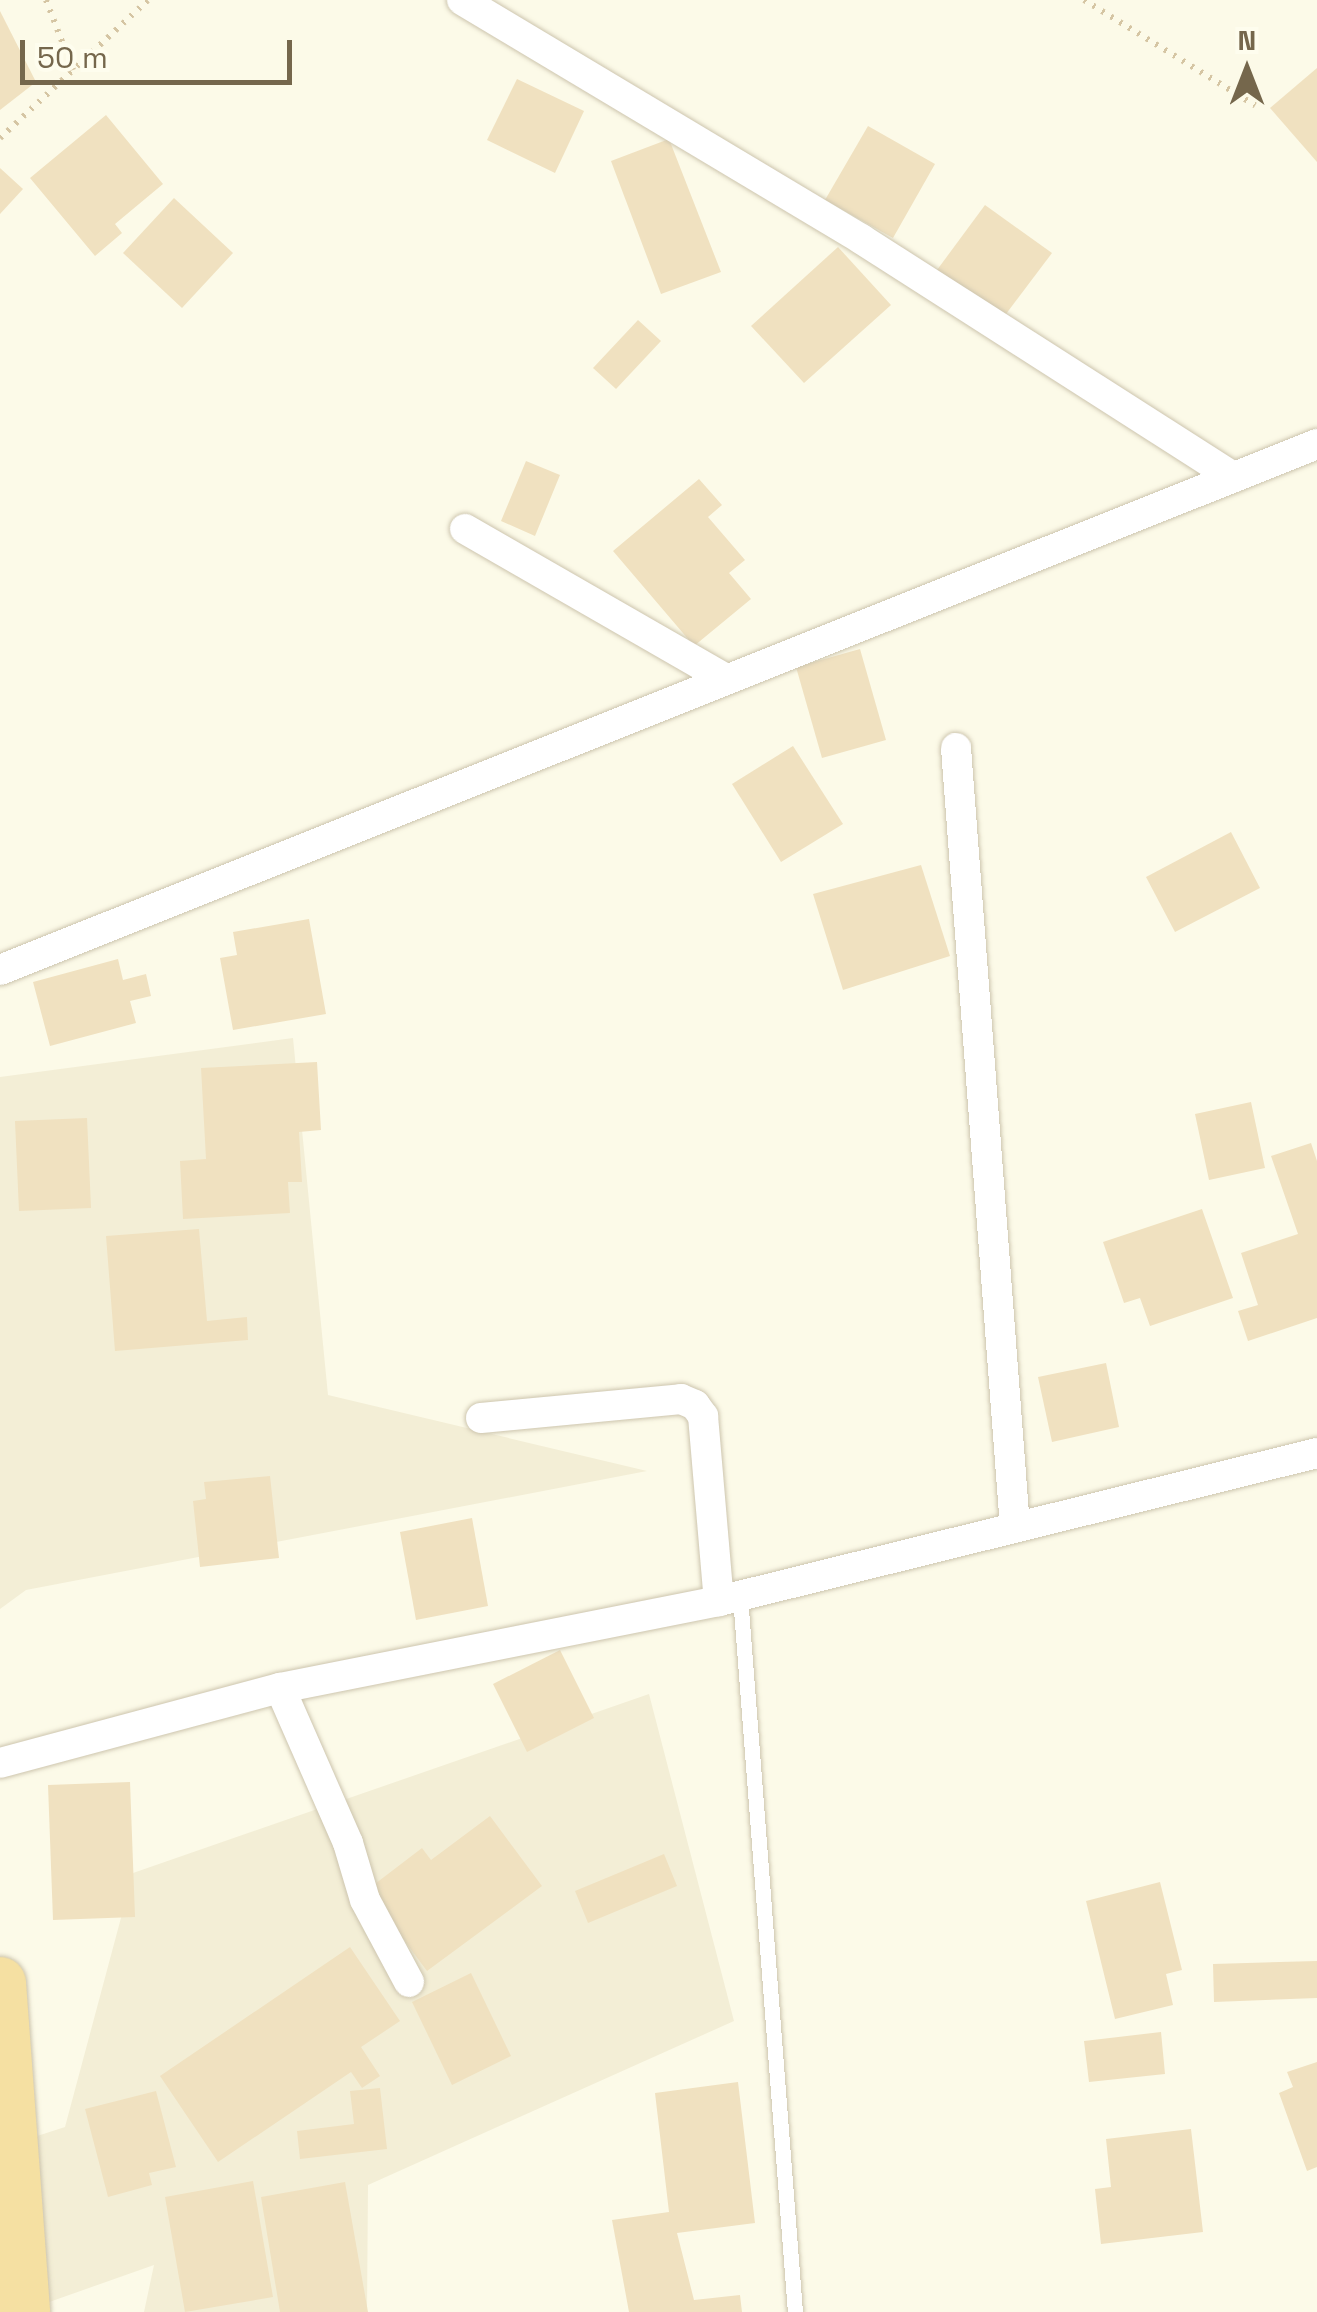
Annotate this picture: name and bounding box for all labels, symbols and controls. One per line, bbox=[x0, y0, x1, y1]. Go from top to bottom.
scale bar bbox=[25, 20, 298, 82]
north arrow bbox=[1197, 20, 1297, 120]
text: N bbox=[1238, 22, 1256, 58]
text: 50 m bbox=[37, 38, 108, 77]

